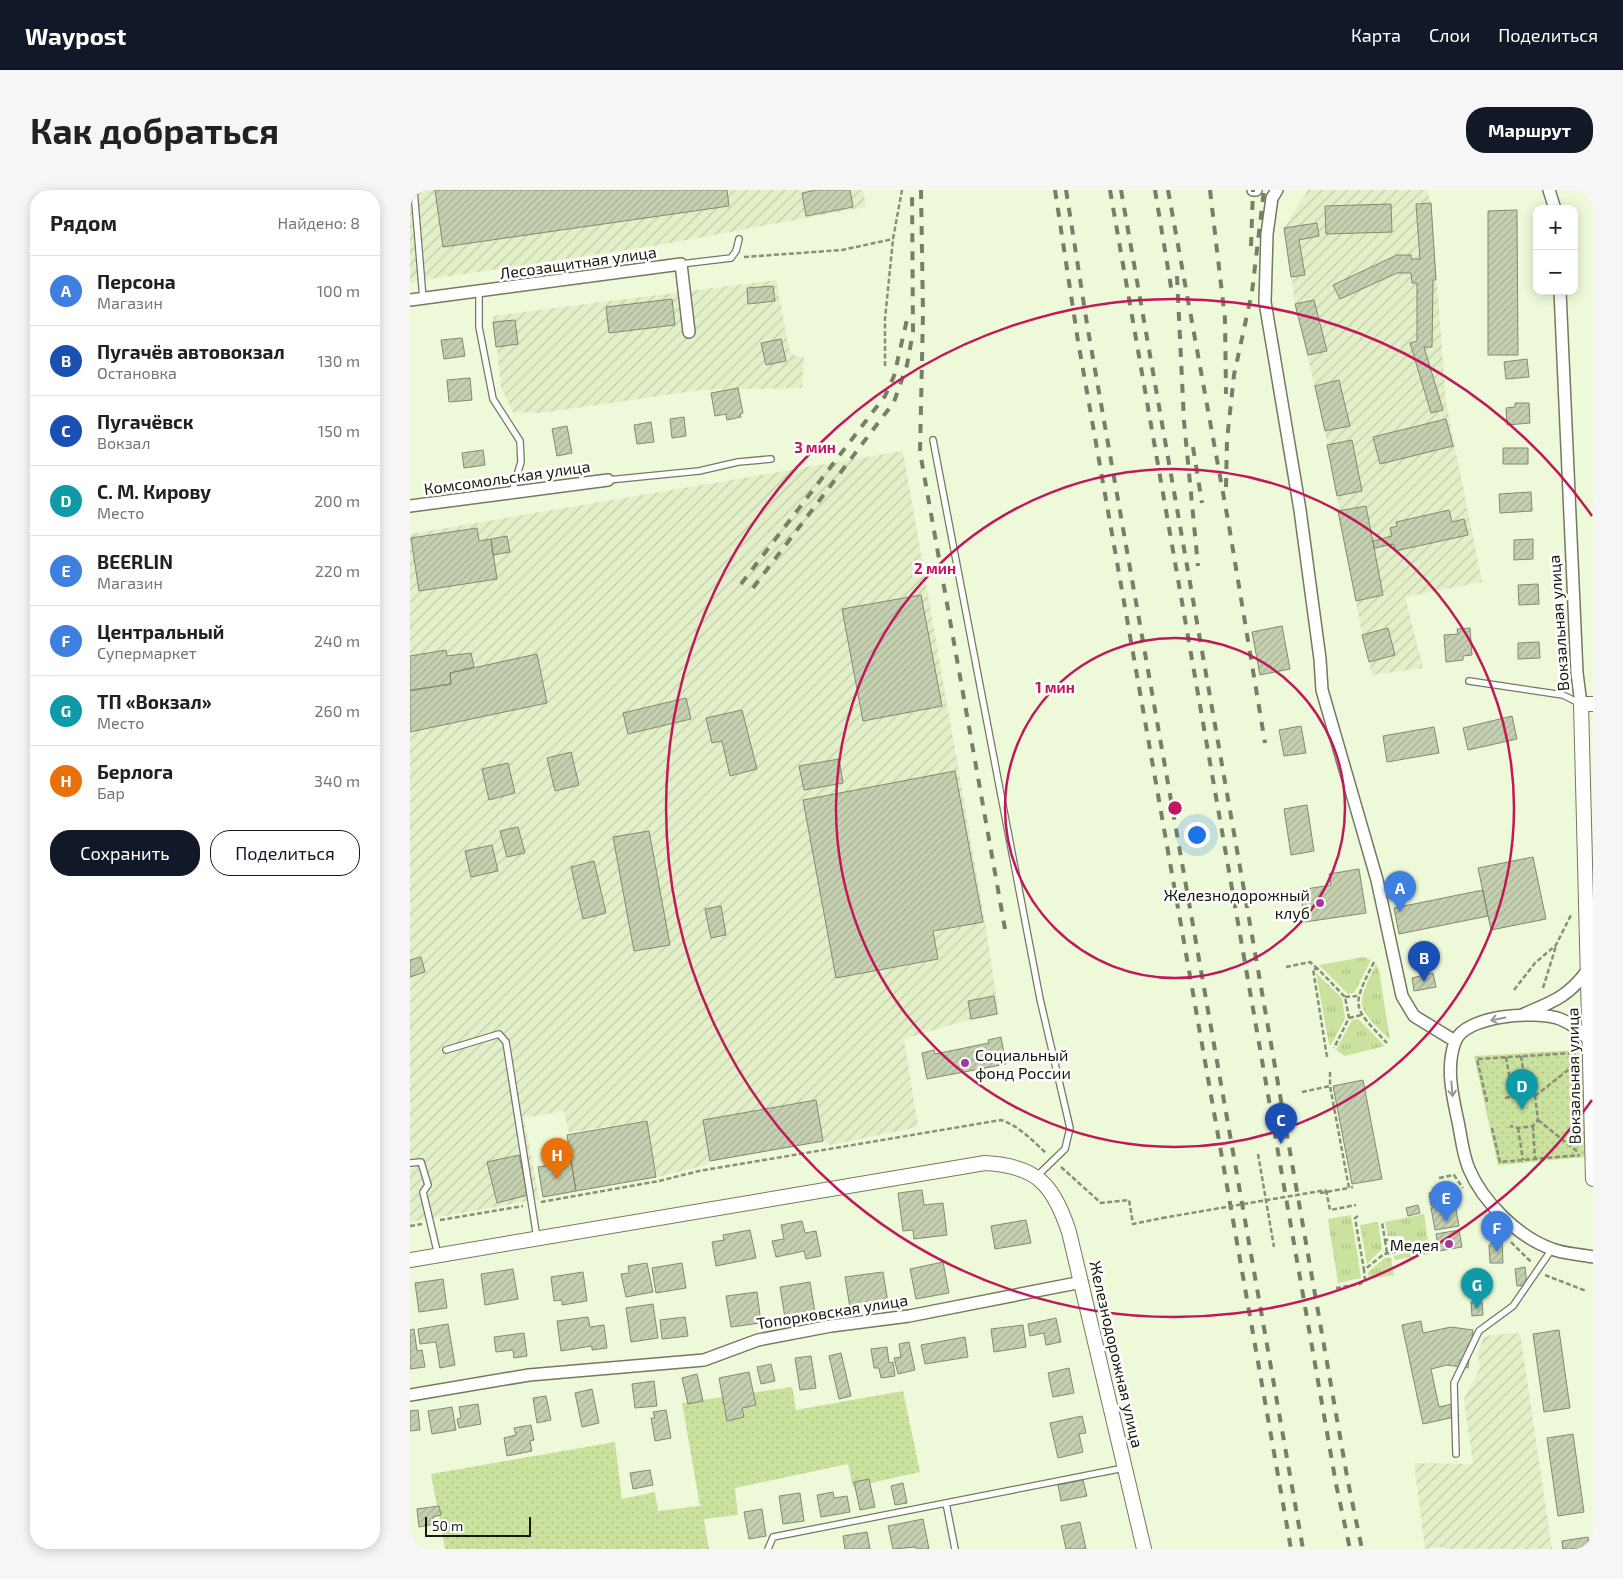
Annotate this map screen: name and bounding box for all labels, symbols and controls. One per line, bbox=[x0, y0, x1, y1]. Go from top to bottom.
text: Waypost bbox=[25, 21, 126, 50]
text: Карта bbox=[1351, 24, 1401, 46]
text: Слои bbox=[1429, 24, 1470, 46]
text: Поделиться bbox=[1498, 24, 1598, 46]
button: Маршрут bbox=[1466, 107, 1593, 153]
text: Как добраться bbox=[30, 109, 279, 151]
map controls bbox=[1533, 205, 1578, 295]
button: + bbox=[1533, 205, 1578, 250]
text: Рядом bbox=[50, 210, 117, 235]
text: Найдено: 8 bbox=[278, 213, 360, 232]
street label: Лесозащитная улица bbox=[498, 242, 658, 283]
button: − bbox=[1533, 250, 1578, 295]
text: Персона bbox=[97, 270, 176, 293]
text: A bbox=[61, 281, 71, 300]
text: 100 m bbox=[317, 281, 360, 300]
text: Магазин bbox=[97, 293, 163, 312]
text: Пугачёв автовокзал bbox=[97, 340, 285, 363]
text: B bbox=[61, 351, 71, 370]
text: 130 m bbox=[318, 351, 360, 370]
text: Остановка bbox=[97, 363, 177, 382]
text: Пугачёвск bbox=[97, 410, 194, 433]
text: C bbox=[61, 421, 71, 440]
text: 150 m bbox=[318, 421, 360, 440]
text: Вокзал bbox=[97, 433, 150, 452]
text: 3 мин bbox=[794, 438, 836, 456]
street label: Комсомольская улица bbox=[423, 456, 592, 499]
text: С. М. Кирову bbox=[97, 480, 211, 503]
text: D bbox=[61, 491, 71, 510]
text: 200 m bbox=[314, 491, 360, 510]
text: Место bbox=[97, 503, 144, 522]
text: BEERLIN bbox=[97, 550, 173, 573]
street label: Вокзальная улица bbox=[1544, 554, 1573, 692]
text: 2 мин bbox=[914, 559, 956, 577]
text: E bbox=[61, 561, 71, 580]
text: 220 m bbox=[315, 561, 360, 580]
text: Магазин bbox=[97, 573, 163, 592]
text: Центральный bbox=[97, 620, 224, 643]
text: F bbox=[62, 631, 70, 650]
text: 240 m bbox=[314, 631, 360, 650]
text: Супермаркет bbox=[97, 643, 196, 662]
text: 1 мин bbox=[1035, 678, 1075, 696]
text: ТП «Вокзал» bbox=[97, 690, 212, 713]
text: G bbox=[61, 701, 71, 720]
text: 260 m bbox=[315, 701, 360, 720]
text: Место bbox=[97, 713, 144, 732]
text: Берлога bbox=[97, 760, 173, 783]
text: H bbox=[60, 771, 72, 790]
text: 340 m bbox=[314, 771, 360, 790]
text: Бар bbox=[97, 783, 125, 802]
centre of rings bbox=[1166, 799, 1184, 817]
your location bbox=[1184, 822, 1210, 848]
button: Сохранить bbox=[50, 830, 200, 876]
button: Поделиться bbox=[210, 830, 360, 876]
pin: A bbox=[1384, 871, 1416, 912]
place label: Железнодорожный клуб bbox=[1163, 885, 1310, 923]
marker: Железнодорожный клуб bbox=[1314, 897, 1326, 909]
pin: B bbox=[1408, 941, 1440, 982]
street label: Вокзальная улица bbox=[1562, 1007, 1585, 1145]
one-way arrow bbox=[1490, 1014, 1506, 1024]
place label: Социальный фонд России bbox=[975, 1045, 1071, 1082]
marker: Социальный фонд России bbox=[959, 1057, 971, 1069]
pin: D bbox=[1506, 1069, 1538, 1110]
one-way arrow bbox=[1447, 1081, 1456, 1097]
pin: C bbox=[1265, 1103, 1297, 1144]
pin: H bbox=[541, 1138, 573, 1179]
pin: E bbox=[1430, 1181, 1462, 1222]
pin: F bbox=[1481, 1211, 1513, 1252]
place label: Медея bbox=[1390, 1235, 1439, 1254]
marker: Медея bbox=[1443, 1238, 1455, 1250]
street label: Железнодорожная улица bbox=[1085, 1259, 1148, 1450]
pin: G bbox=[1461, 1268, 1493, 1309]
street label: Топорковская улица bbox=[755, 1290, 909, 1333]
scale bar bbox=[425, 1514, 531, 1537]
text: 50 m bbox=[432, 1517, 463, 1534]

